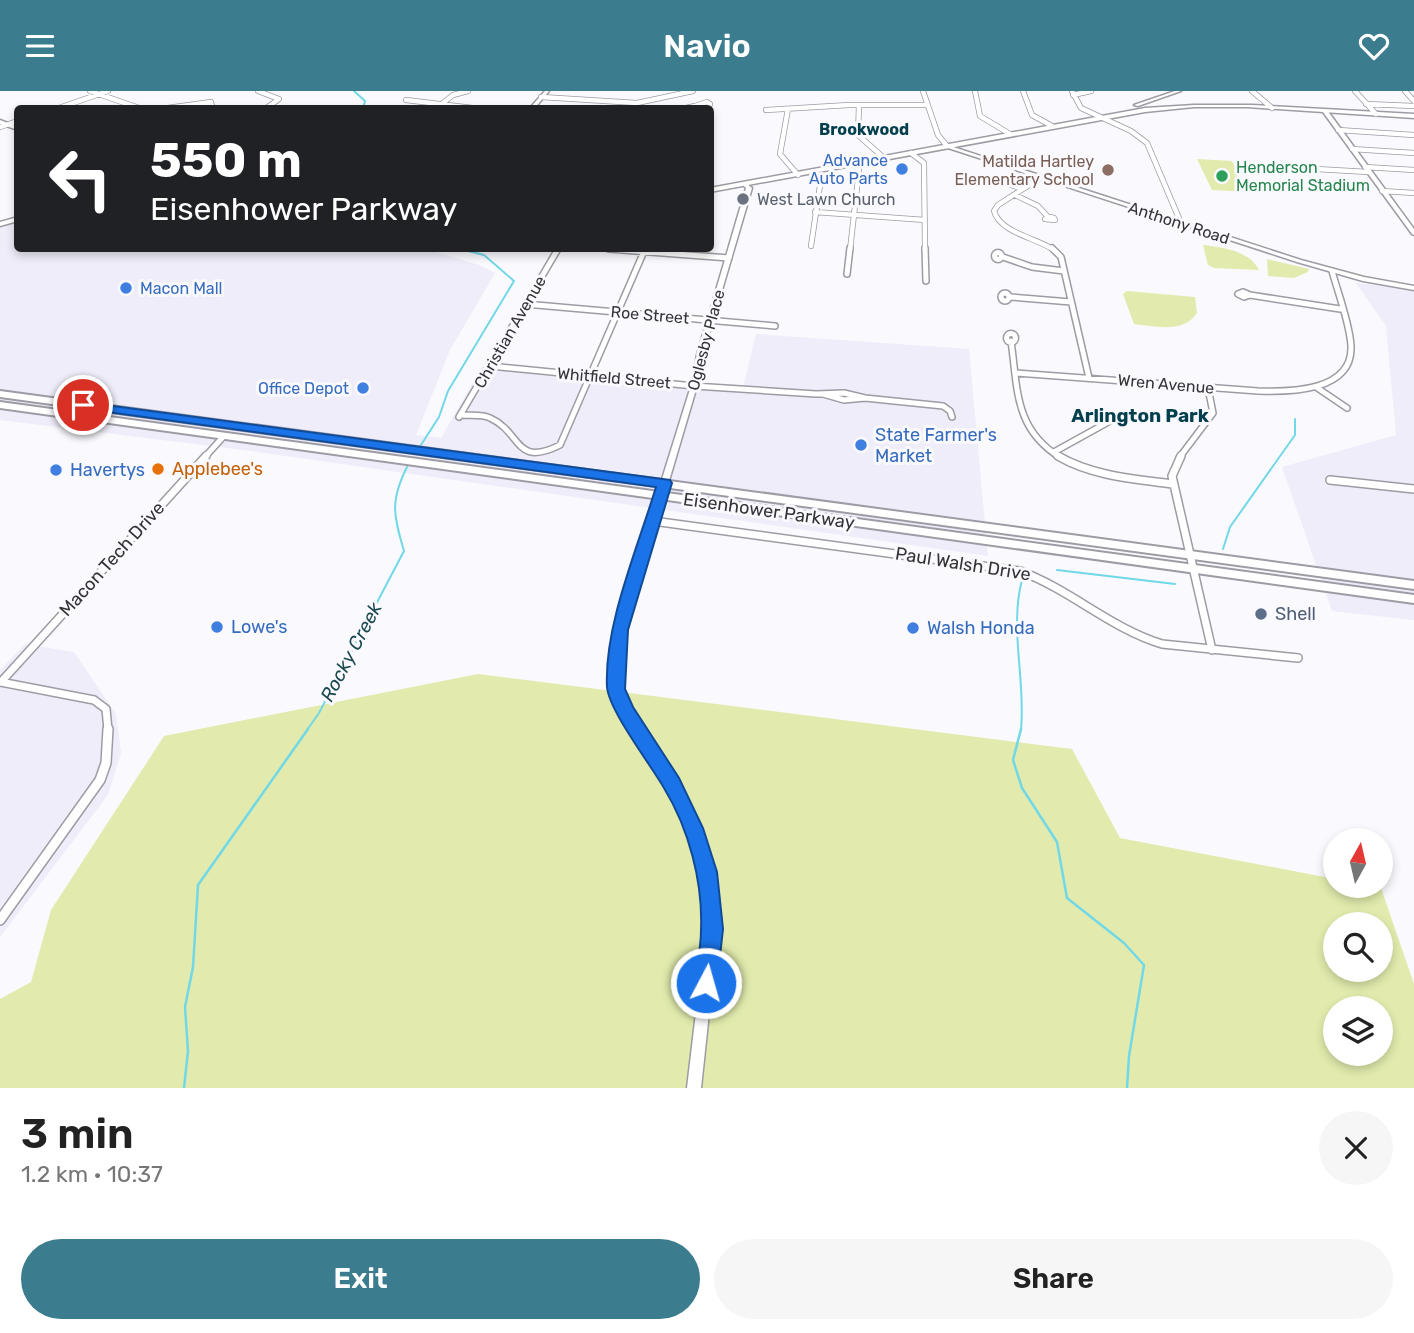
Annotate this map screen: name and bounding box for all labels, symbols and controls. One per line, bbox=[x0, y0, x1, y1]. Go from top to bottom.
icon: menu bbox=[21, 27, 59, 65]
text: Navio bbox=[663, 27, 751, 65]
icon: heart bbox=[1355, 27, 1393, 65]
district label: Brookwood bbox=[819, 120, 909, 139]
text: 550 m bbox=[150, 131, 302, 189]
icon: left bbox=[35, 133, 126, 224]
place label: Advance Auto Parts bbox=[809, 151, 888, 188]
place label: Matilda Hartley Elementary School bbox=[954, 152, 1094, 189]
place label: Henderson Memorial Stadium bbox=[1236, 158, 1370, 195]
marker: Advance Auto Parts bbox=[894, 161, 910, 177]
marker: Matilda Hartley Elementary School bbox=[1100, 162, 1116, 178]
marker: Henderson Memorial Stadium bbox=[1214, 168, 1230, 184]
text: Eisenhower Parkway bbox=[150, 190, 457, 228]
place label: West Lawn Church bbox=[757, 190, 896, 209]
marker: West Lawn Church bbox=[735, 191, 751, 207]
street label: Anthony Road bbox=[1126, 198, 1232, 248]
street label: Christian Avenue bbox=[470, 272, 550, 392]
place label: Macon Mall bbox=[140, 279, 222, 298]
marker: Macon Mall bbox=[118, 280, 134, 296]
street label: Oglesby Place bbox=[683, 287, 729, 393]
street label: Roe Street bbox=[610, 302, 690, 328]
street label: Whitfield Street bbox=[556, 364, 672, 392]
street label: Wren Avenue bbox=[1117, 370, 1215, 398]
pin bbox=[53, 375, 113, 435]
place label: Office Depot bbox=[258, 379, 349, 398]
marker: Office Depot bbox=[355, 380, 371, 396]
icon: arrive bbox=[64, 386, 102, 424]
district label: Arlington Park bbox=[1071, 404, 1209, 427]
place label: State Farmer's Market bbox=[875, 424, 997, 467]
marker: State Farmer's Market bbox=[853, 437, 869, 453]
place label: Applebee's bbox=[172, 458, 263, 480]
place label: Havertys bbox=[70, 459, 145, 481]
marker: Applebee's bbox=[150, 461, 166, 477]
marker: Havertys bbox=[48, 462, 64, 478]
street label: Eisenhower Parkway bbox=[682, 488, 856, 534]
street label: Macon Tech Drive bbox=[55, 497, 169, 621]
street label: Paul Walsh Drive bbox=[894, 542, 1032, 586]
water label: Rocky Creek bbox=[315, 598, 387, 706]
place label: Shell bbox=[1275, 603, 1316, 625]
marker: Shell bbox=[1253, 606, 1269, 622]
place label: Lowe's bbox=[231, 616, 288, 638]
place label: Walsh Honda bbox=[927, 617, 1035, 639]
marker: Lowe's bbox=[209, 619, 225, 635]
marker: Walsh Honda bbox=[905, 620, 921, 636]
north arrow bbox=[1323, 828, 1393, 898]
map controls bbox=[1323, 828, 1393, 1066]
button: search bbox=[1323, 912, 1393, 982]
position arrow bbox=[669, 946, 743, 1020]
button: layers bbox=[1323, 996, 1393, 1066]
text: 3 min bbox=[21, 1109, 134, 1159]
button: close bbox=[1319, 1111, 1393, 1185]
text: 1.2 km · 10:37 bbox=[21, 1160, 163, 1188]
button: Exit bbox=[21, 1239, 700, 1319]
button: Share bbox=[714, 1239, 1393, 1319]

